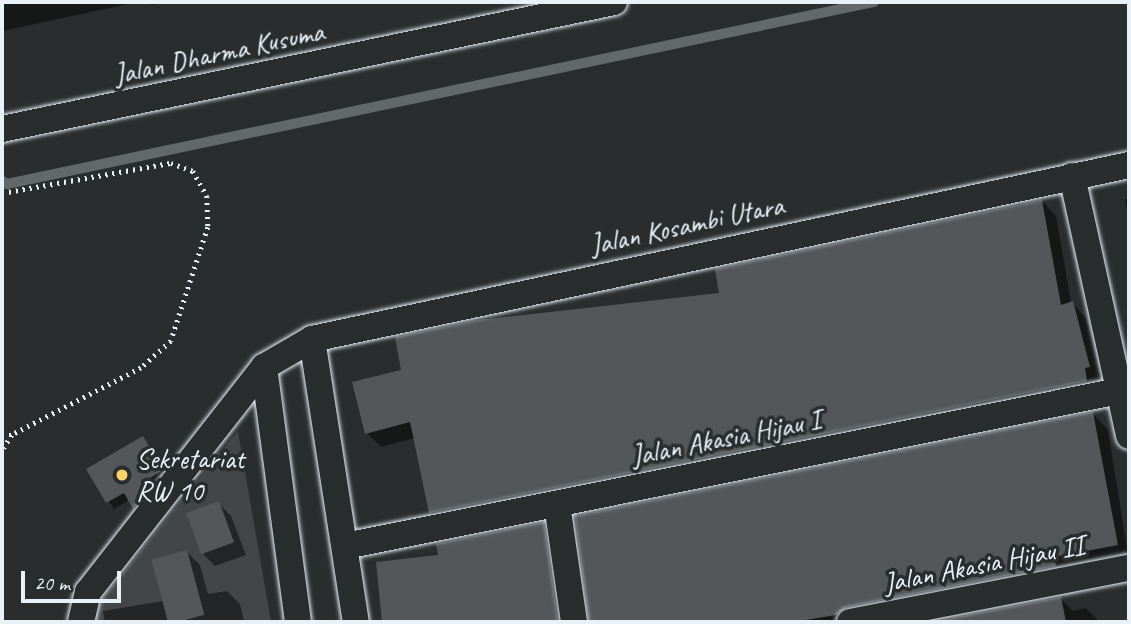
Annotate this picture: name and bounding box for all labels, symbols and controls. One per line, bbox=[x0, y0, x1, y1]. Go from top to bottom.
street label: Jalan Dharma Kusuma bbox=[112, 14, 326, 92]
street label: Jalan Kosambi Utara bbox=[587, 188, 787, 262]
street label: Jalan Akasia Hijau I bbox=[629, 403, 823, 473]
place label: Sekretariat RW 10 bbox=[136, 442, 244, 508]
marker: Sekretariat RW 10 bbox=[114, 467, 130, 483]
street label: Jalan Akasia Hijau II bbox=[881, 528, 1087, 600]
scale bar bbox=[24, 558, 124, 602]
text: 20 m bbox=[34, 570, 70, 596]

